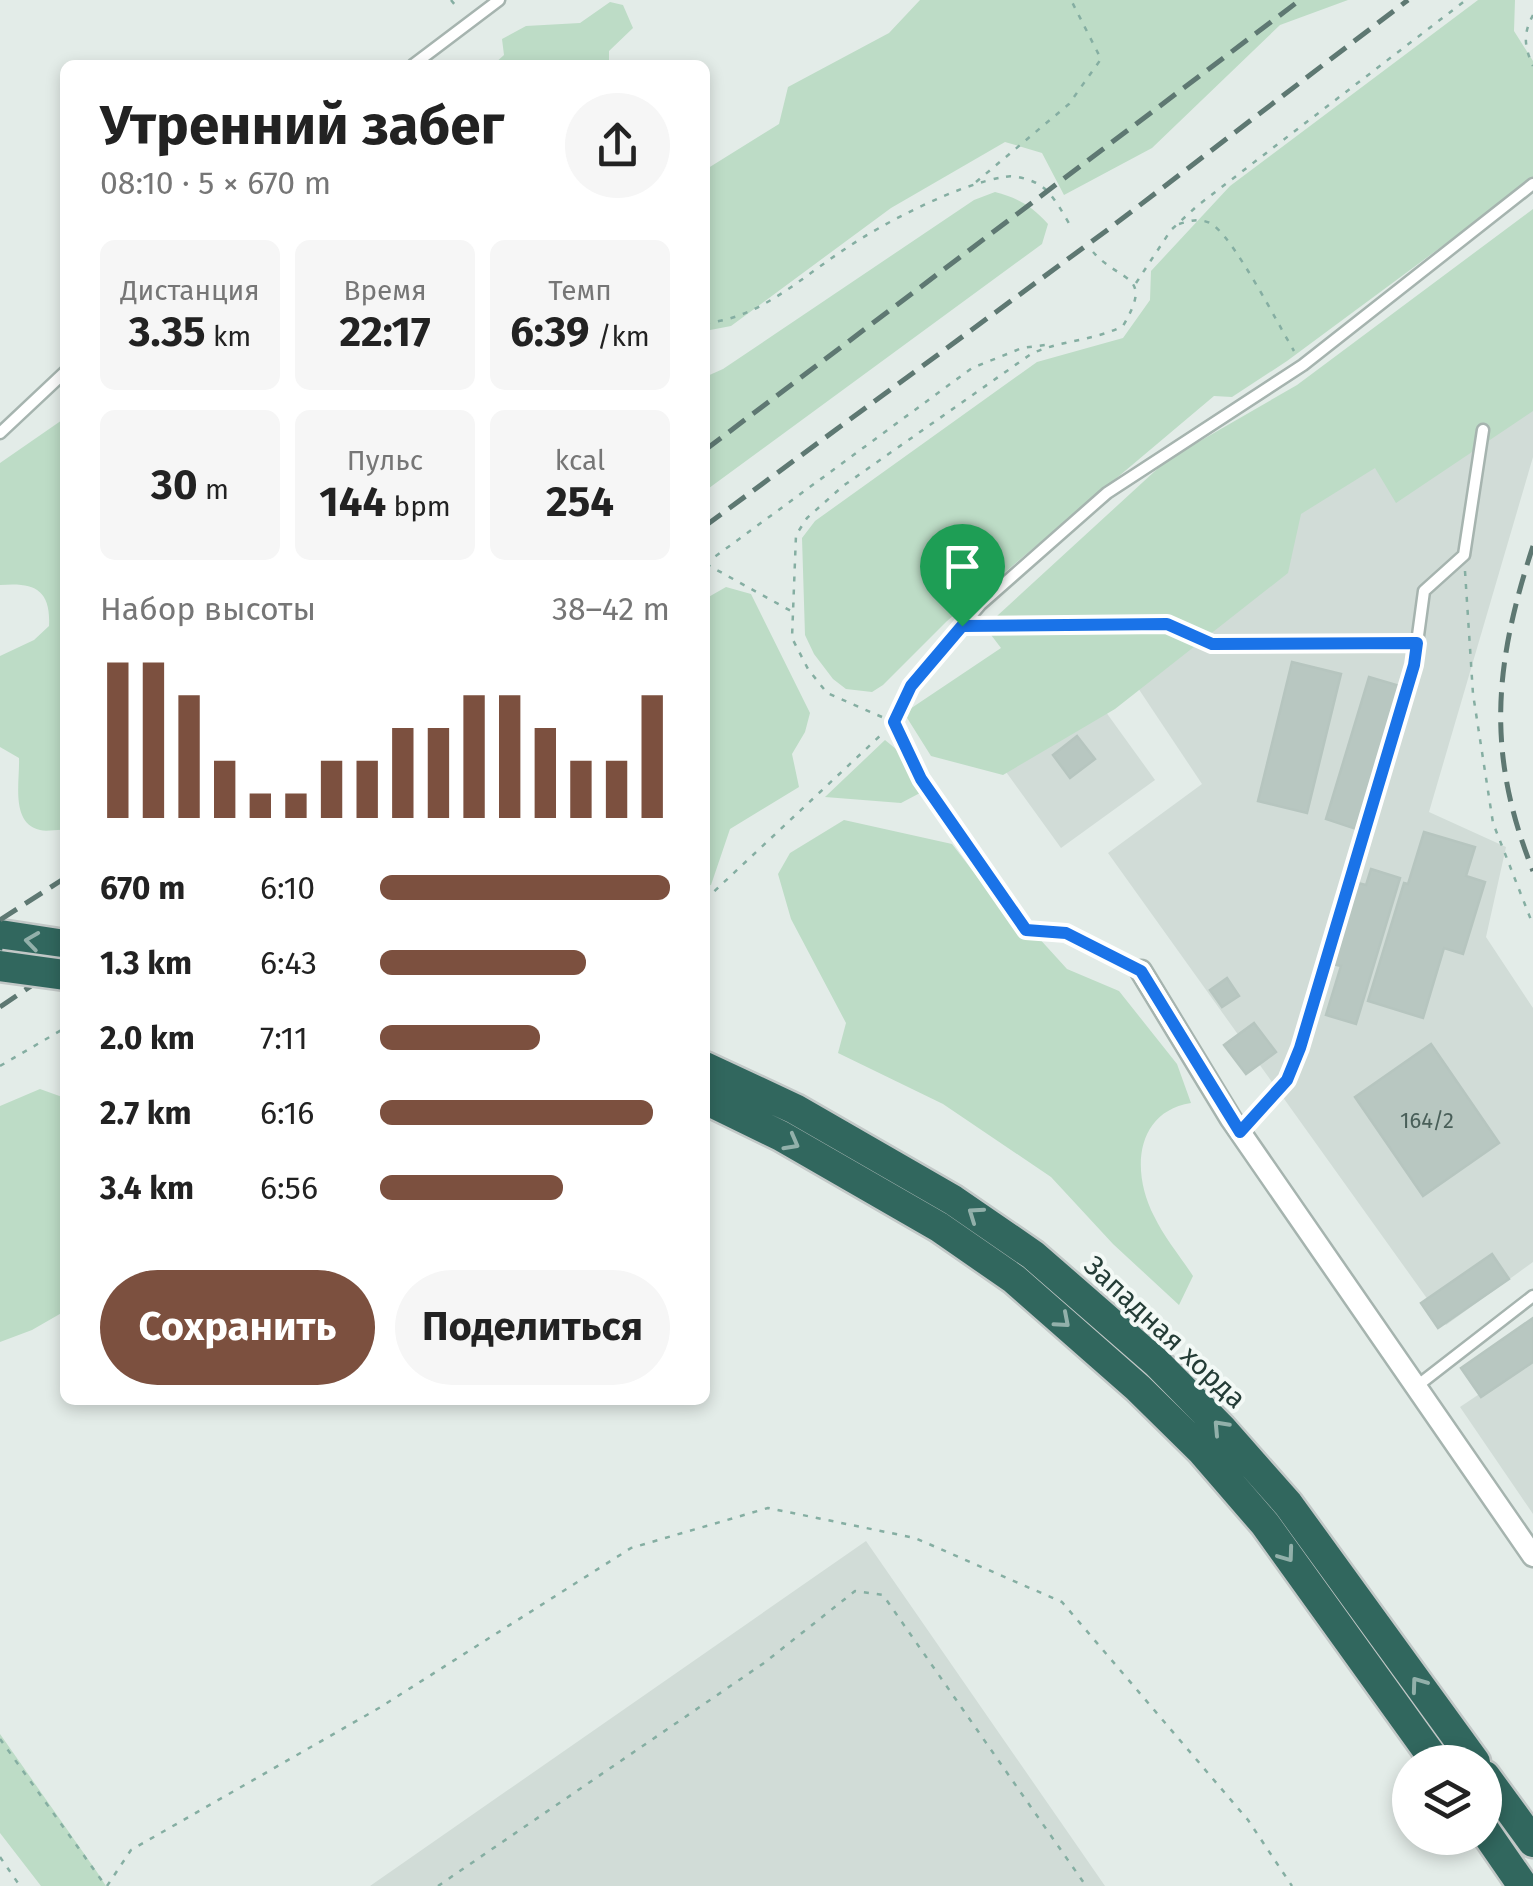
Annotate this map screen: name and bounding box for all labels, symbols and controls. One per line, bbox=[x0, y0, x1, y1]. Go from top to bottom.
text: Утренний забег bbox=[100, 93, 504, 159]
button: share bbox=[565, 93, 670, 198]
text: 08:10 · 5 × 670 m bbox=[100, 164, 331, 202]
text: Дистанция bbox=[120, 274, 260, 307]
text: Время bbox=[343, 274, 427, 307]
text: Темп bbox=[548, 274, 612, 307]
text: 3.35 bbox=[129, 307, 206, 357]
text: 22:17 bbox=[339, 307, 431, 357]
text: 6:39 bbox=[510, 307, 590, 357]
text: km bbox=[206, 320, 251, 353]
text: /km bbox=[590, 320, 650, 353]
text: Пульс bbox=[347, 444, 423, 477]
text: kcal bbox=[555, 444, 605, 477]
text: 30 bbox=[151, 460, 198, 510]
text: m bbox=[198, 473, 229, 506]
text: 144 bbox=[319, 477, 386, 527]
text: 254 bbox=[546, 477, 614, 527]
text: bpm bbox=[386, 490, 451, 523]
pin bbox=[920, 524, 1005, 627]
icon: arrive bbox=[935, 539, 990, 594]
text: Набор высоты bbox=[100, 590, 316, 628]
text: 38–42 m bbox=[552, 590, 670, 628]
text: 670 m bbox=[100, 869, 185, 907]
text: 6:10 bbox=[260, 869, 315, 907]
one-way arrow bbox=[24, 931, 41, 952]
text: 1.3 km bbox=[100, 944, 192, 982]
text: 6:43 bbox=[260, 944, 317, 982]
text: 2.0 km bbox=[100, 1019, 195, 1057]
text: 7:11 bbox=[260, 1019, 308, 1057]
text: 2.7 km bbox=[100, 1094, 192, 1132]
text: 6:16 bbox=[260, 1094, 314, 1132]
house number: 164/2 bbox=[1400, 1107, 1454, 1134]
one-way arrow bbox=[781, 1130, 799, 1150]
text: 3.4 km bbox=[100, 1169, 194, 1207]
text: 6:56 bbox=[260, 1169, 318, 1207]
one-way arrow bbox=[967, 1208, 985, 1227]
street label: Западная хорда bbox=[1077, 1249, 1253, 1415]
button: Сохранить bbox=[100, 1270, 375, 1385]
button: Поделиться bbox=[395, 1270, 670, 1385]
one-way arrow bbox=[1052, 1309, 1070, 1327]
one-way arrow bbox=[1214, 1420, 1232, 1439]
one-way arrow bbox=[1275, 1544, 1293, 1562]
one-way arrow bbox=[1412, 1676, 1431, 1695]
map controls bbox=[1392, 1745, 1502, 1855]
button: layers bbox=[1392, 1745, 1502, 1855]

